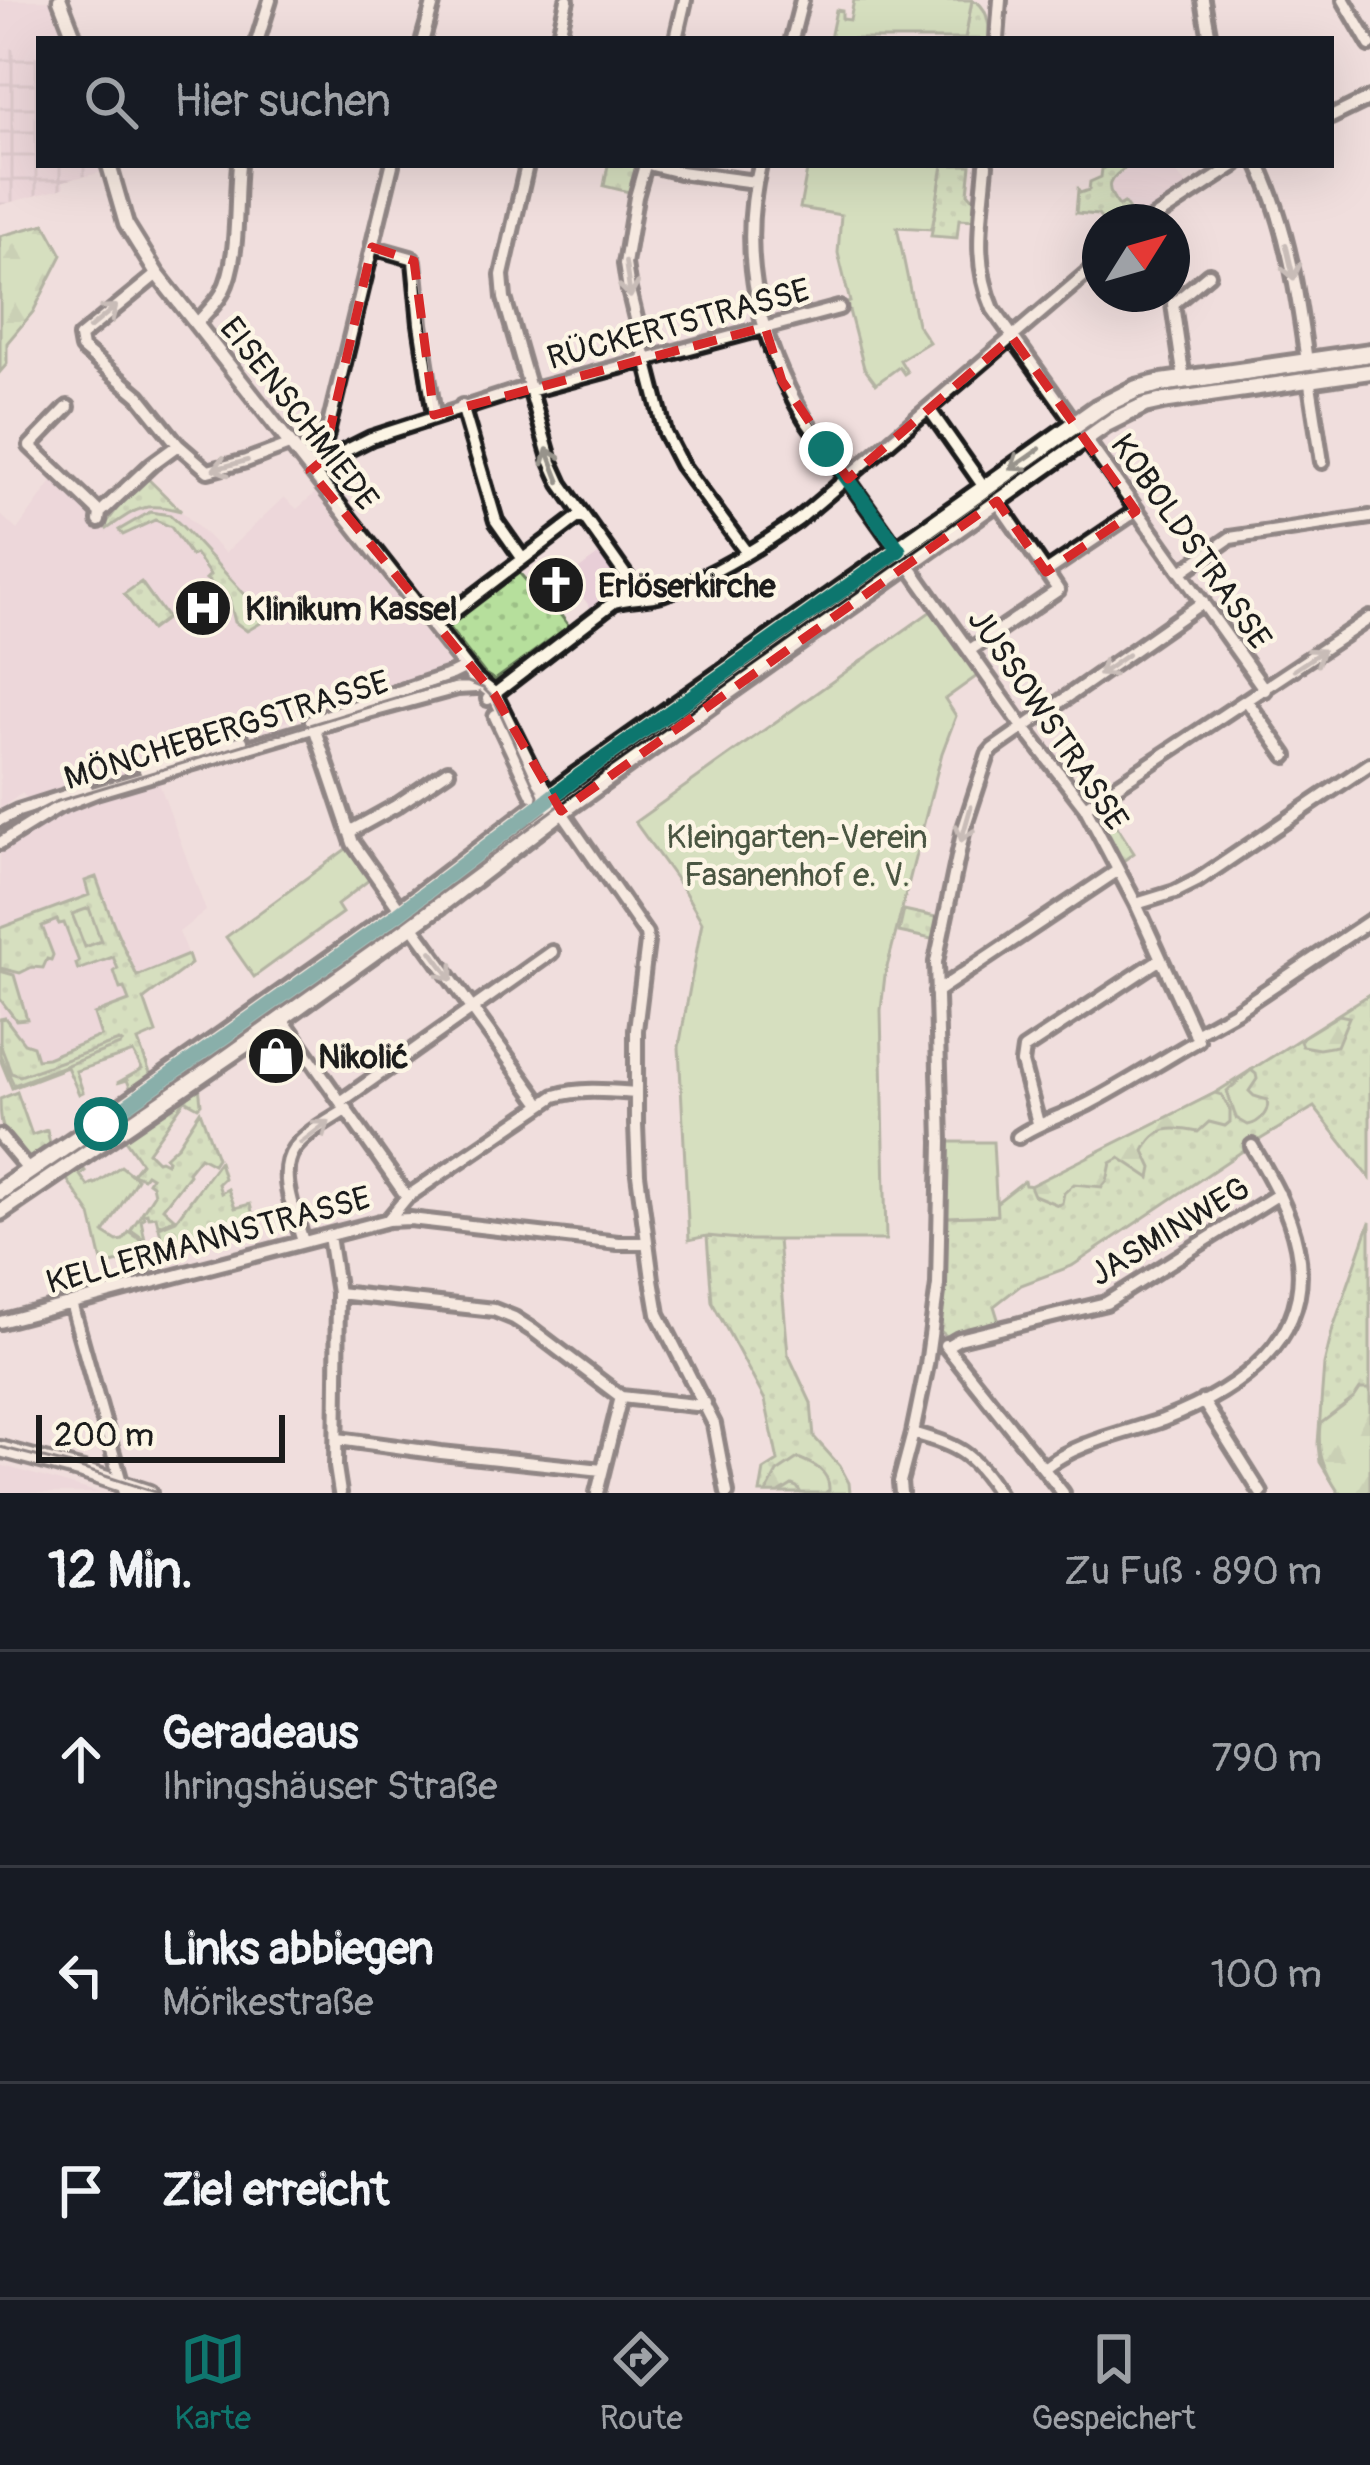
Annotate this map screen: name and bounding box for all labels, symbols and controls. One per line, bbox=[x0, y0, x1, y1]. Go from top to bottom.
search box bbox=[36, 36, 1334, 168]
icon: search bbox=[78, 69, 144, 135]
text: Hier suchen bbox=[174, 74, 391, 130]
north arrow bbox=[1082, 204, 1190, 312]
one-way arrow bbox=[1279, 242, 1302, 280]
one-way arrow bbox=[618, 259, 640, 298]
street label: RÜCKERTSTRASSE bbox=[543, 270, 814, 379]
one-way arrow bbox=[87, 304, 118, 331]
street label: EISENSCHMIEDE bbox=[211, 309, 387, 519]
route end bbox=[799, 422, 853, 476]
street label: KOBOLDSTRASSE bbox=[1101, 426, 1280, 657]
one-way arrow bbox=[1008, 446, 1042, 471]
one-way arrow bbox=[541, 447, 563, 484]
one-way arrow bbox=[212, 455, 250, 477]
church icon: Erlöserkirche bbox=[525, 554, 587, 616]
place label: Erlöserkirche bbox=[598, 566, 776, 607]
hospital icon: Klinikum Kassel bbox=[172, 577, 234, 639]
place label: Klinikum Kassel bbox=[245, 589, 458, 630]
street label: JUSSOWSTRASSE bbox=[958, 601, 1137, 839]
one-way arrow bbox=[1291, 648, 1325, 673]
one-way arrow bbox=[1097, 652, 1130, 677]
street label: MÖNCHEBERGSTRASSE bbox=[59, 662, 394, 799]
one-way arrow bbox=[954, 804, 976, 842]
park label: Kleingarten-Verein Fasanenhof e. V. bbox=[666, 817, 928, 896]
one-way arrow bbox=[428, 949, 454, 982]
shop icon: Nikolić bbox=[245, 1025, 307, 1087]
place label: Nikolić bbox=[318, 1037, 409, 1078]
route start bbox=[74, 1097, 128, 1151]
one-way arrow bbox=[298, 1119, 331, 1145]
street label: JASMINWEG bbox=[1082, 1168, 1257, 1295]
street label: KELLERMANNSTRASSE bbox=[42, 1177, 375, 1303]
scale bar bbox=[36, 1409, 285, 1462]
text: 200 m bbox=[54, 1415, 154, 1456]
text: 12 Min. bbox=[48, 1539, 193, 1603]
text: Zu Fuß · 890 m bbox=[1064, 1547, 1322, 1596]
text: Geradeaus bbox=[162, 1706, 358, 1762]
icon: ahead bbox=[48, 1726, 114, 1792]
text: 790 m bbox=[1212, 1734, 1322, 1783]
text: Ihringshäuser Straße bbox=[162, 1762, 497, 1811]
text: Links abbiegen bbox=[162, 1922, 434, 1978]
icon: left bbox=[48, 1942, 114, 2008]
text: 100 m bbox=[1210, 1950, 1322, 1999]
text: Mörikestraße bbox=[162, 1978, 373, 2027]
icon: arrive bbox=[48, 2158, 114, 2224]
text: Ziel erreicht bbox=[162, 2163, 389, 2219]
tab: Karte bbox=[174, 2326, 251, 2439]
tab: Route bbox=[600, 2326, 683, 2439]
tab: Gespeichert bbox=[1031, 2326, 1196, 2439]

